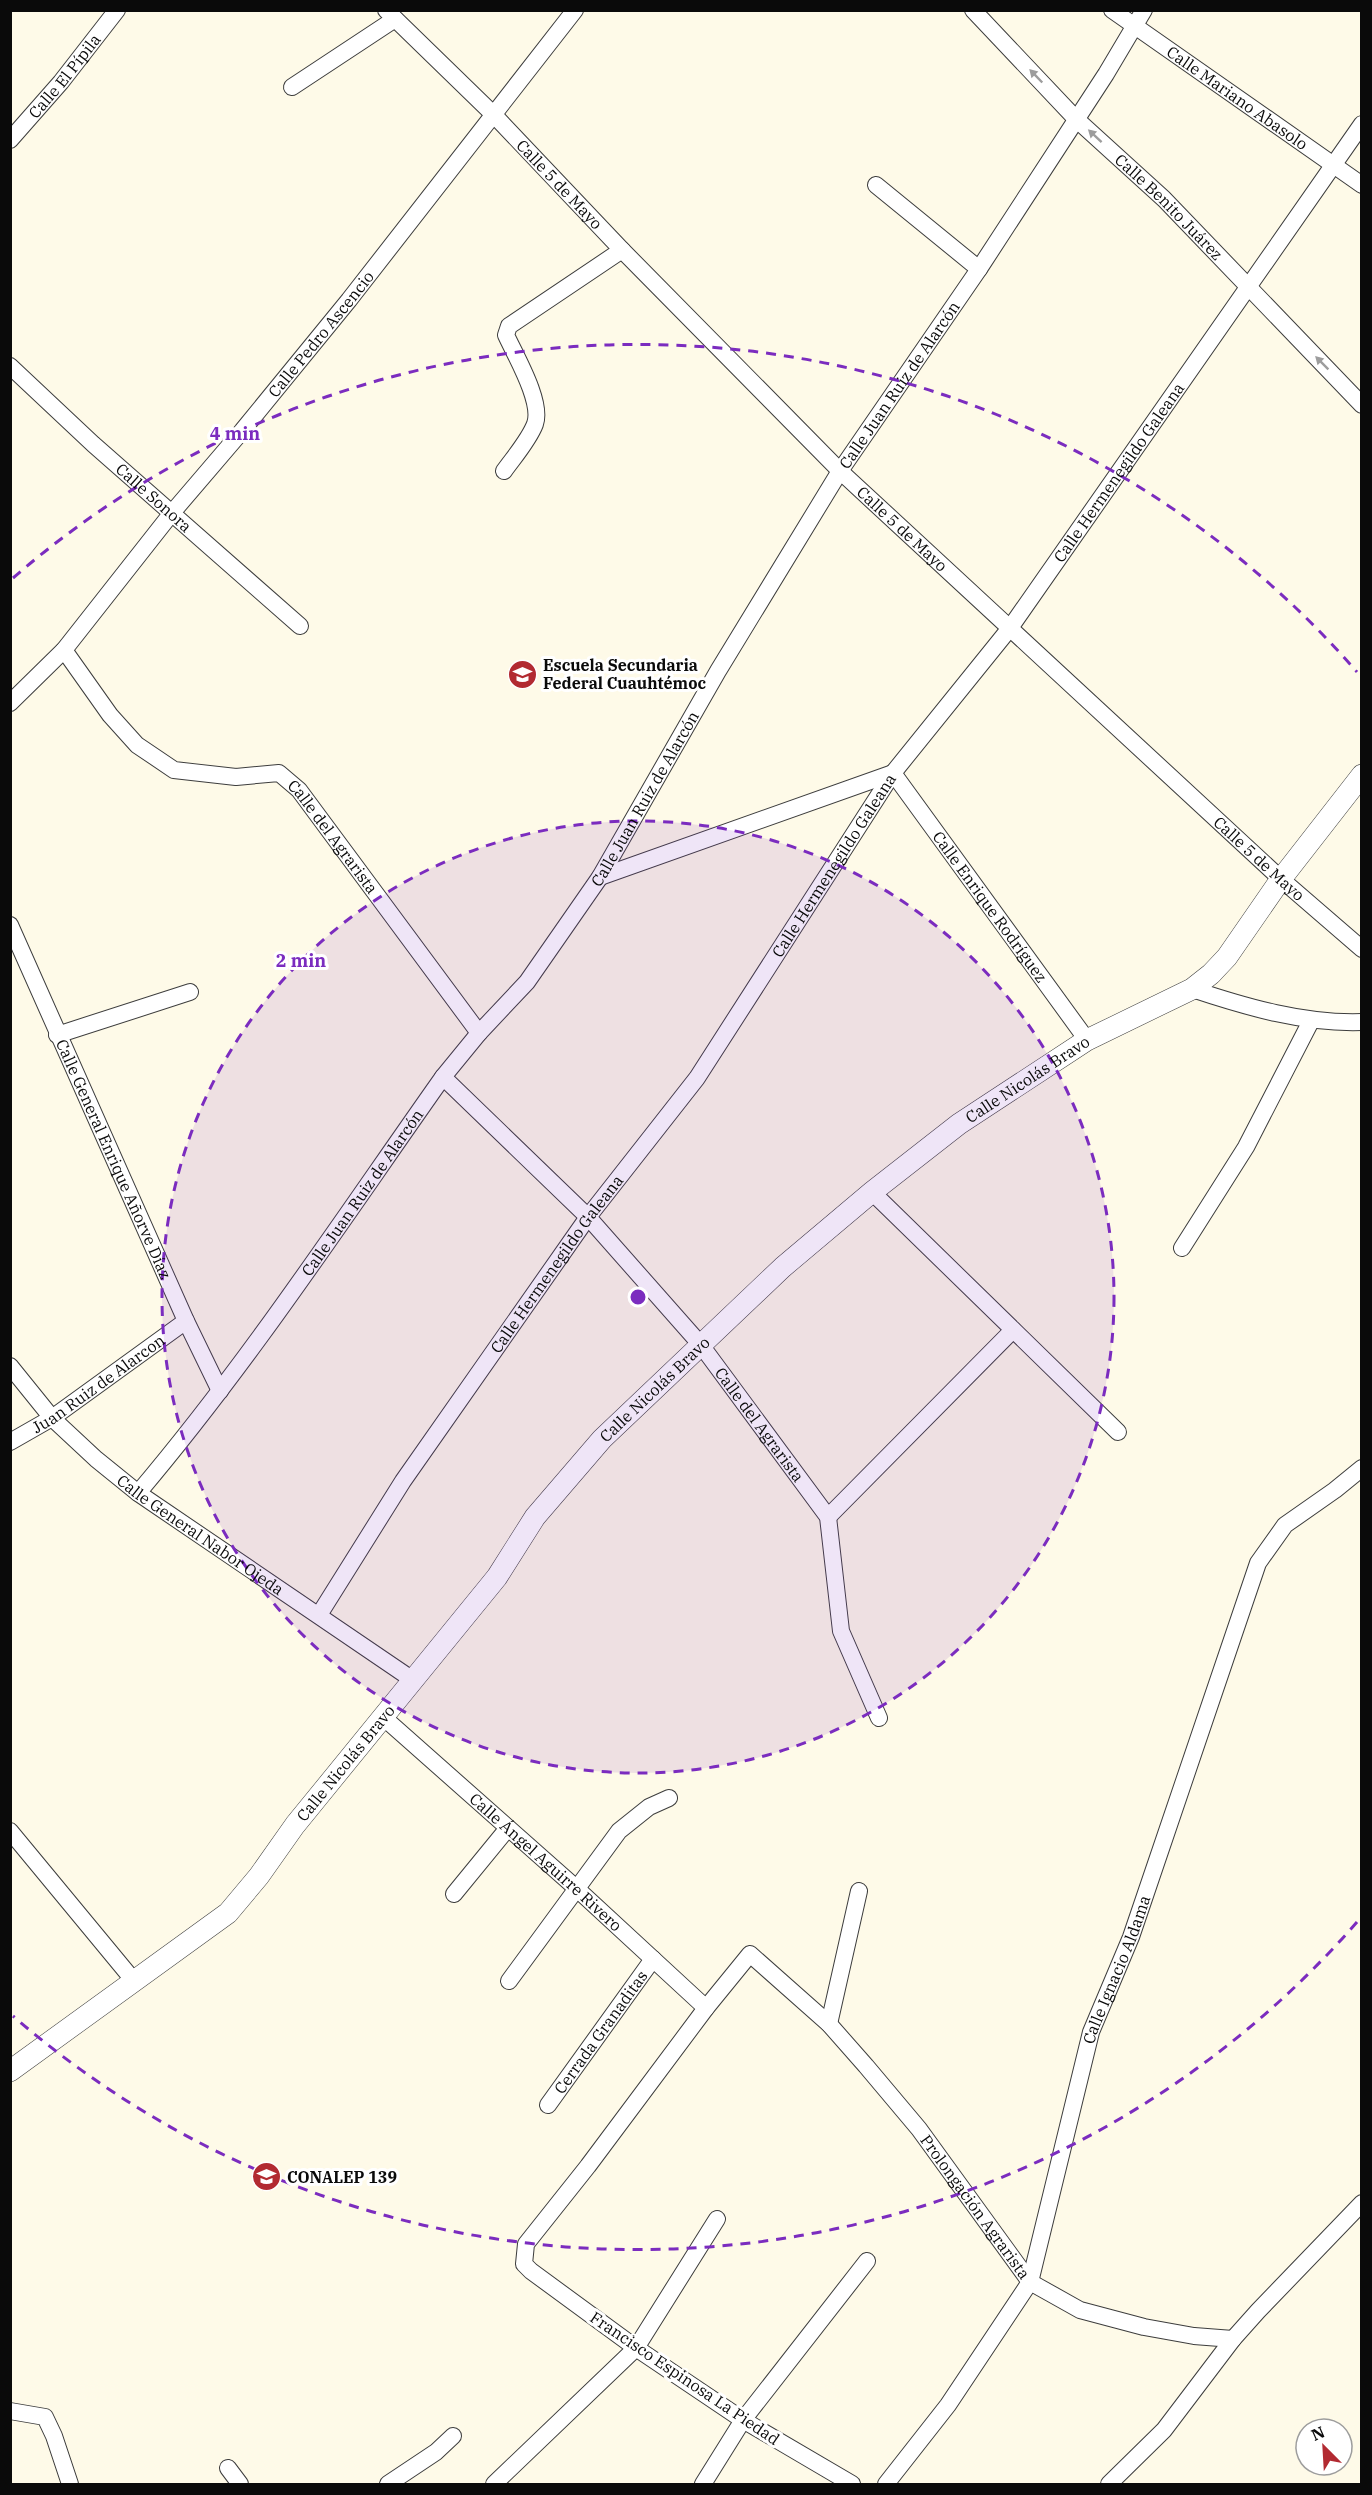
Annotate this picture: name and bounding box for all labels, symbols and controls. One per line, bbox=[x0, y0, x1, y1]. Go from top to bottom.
street label: Calle El Pípila bbox=[24, 30, 105, 122]
street label: Calle Mariano Abasolo bbox=[1163, 41, 1312, 154]
one-way arrow bbox=[1029, 69, 1043, 84]
one-way arrow bbox=[1088, 129, 1102, 143]
street label: Calle 5 de Mayo bbox=[512, 135, 607, 233]
street label: Calle Benito Juárez bbox=[1111, 149, 1227, 264]
street label: Calle Pedro Ascencio bbox=[264, 267, 378, 401]
street label: Calle Juan Ruiz de Alarcón bbox=[835, 297, 964, 473]
one-way arrow bbox=[1315, 356, 1329, 370]
street label: Calle Hermenegildo Galeana bbox=[1049, 378, 1189, 566]
text: 4 min bbox=[210, 422, 260, 445]
street label: Calle Sonora bbox=[112, 459, 196, 536]
street label: Calle 5 de Mayo bbox=[853, 482, 952, 575]
place label: Escuela Secundaria Federal Cuauhtémoc bbox=[543, 655, 707, 693]
school or university icon: Escuela Secundaria Federal Cuauhtémoc bbox=[506, 658, 538, 690]
street label: Calle Juan Ruiz de Alarcón bbox=[586, 707, 703, 890]
street label: Calle Hermenegildo Galeana bbox=[767, 769, 900, 961]
street label: Calle del Agrarista bbox=[284, 775, 382, 898]
street label: Calle 5 de Mayo bbox=[1210, 812, 1309, 905]
street label: Calle Enrique Rodríguez bbox=[928, 827, 1052, 986]
text: 2 min bbox=[276, 949, 326, 972]
street label: Calle Nicolás Bravo bbox=[962, 1031, 1093, 1127]
street label: Calle General Enrique Añorve Díaz bbox=[52, 1036, 176, 1282]
street label: Calle Juan Ruiz de Alarcón bbox=[297, 1105, 427, 1280]
street label: Calle Hermenegildo Galeana bbox=[486, 1171, 627, 1357]
centre of rings bbox=[628, 1287, 648, 1307]
street label: Juan Ruiz de Alarcon bbox=[28, 1330, 169, 1437]
street label: Calle Nicolás Bravo bbox=[595, 1332, 714, 1446]
street label: Calle del Agrarista bbox=[711, 1363, 809, 1486]
street label: Calle General Nabor Ojeda bbox=[113, 1470, 288, 1599]
street label: Calle Nicolás Bravo bbox=[292, 1701, 399, 1825]
street label: Calle Ángel Aguirre Rivero bbox=[465, 1788, 626, 1935]
street label: Calle Ignacio Aldama bbox=[1078, 1892, 1155, 2046]
street label: Cerrada Granaditas bbox=[549, 1966, 652, 2098]
street label: Prolongación Agrarista bbox=[916, 2131, 1035, 2283]
school or university icon: CONALEP 139 bbox=[250, 2161, 282, 2193]
place label: CONALEP 139 bbox=[287, 2167, 397, 2187]
street label: Francisco Espinosa La Piedad bbox=[587, 2307, 784, 2449]
north arrow bbox=[1294, 2417, 1354, 2477]
text: N bbox=[1308, 2422, 1328, 2445]

